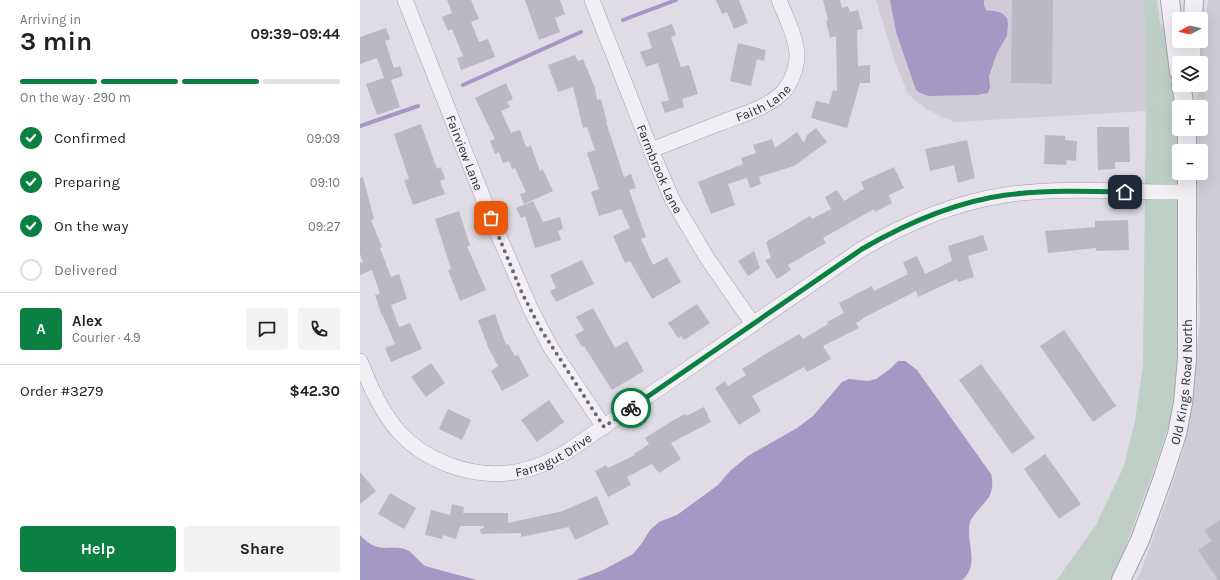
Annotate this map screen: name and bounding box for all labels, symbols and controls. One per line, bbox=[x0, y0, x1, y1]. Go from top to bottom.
text: Arriving in bbox=[20, 12, 81, 27]
north arrow bbox=[1172, 12, 1208, 48]
map controls bbox=[1172, 12, 1208, 180]
text: 09:39–09:44 bbox=[250, 25, 340, 43]
text: 3 min bbox=[20, 26, 92, 57]
button: layers bbox=[1172, 56, 1208, 92]
street label: Faith Lane bbox=[733, 81, 794, 124]
text: On the way · 290 m bbox=[20, 90, 131, 105]
button: + bbox=[1172, 100, 1208, 136]
street label: Fairview Lane bbox=[444, 113, 487, 193]
street label: Farmbrook Lane bbox=[634, 122, 686, 216]
icon: check bbox=[20, 127, 42, 149]
text: Confirmed bbox=[54, 129, 126, 147]
text: 09:09 bbox=[306, 131, 340, 146]
button: − bbox=[1172, 144, 1208, 180]
icon: check bbox=[20, 171, 42, 193]
text: Preparing bbox=[54, 173, 120, 191]
text: 09:10 bbox=[310, 175, 340, 190]
pin bbox=[1108, 175, 1142, 209]
icon: home bbox=[1114, 181, 1136, 203]
pin bbox=[474, 201, 508, 235]
icon: bag bbox=[480, 207, 502, 229]
icon: check bbox=[20, 215, 42, 237]
text: On the way bbox=[54, 217, 128, 235]
text: 09:27 bbox=[308, 219, 340, 234]
text: Delivered bbox=[54, 261, 118, 279]
button: chat bbox=[246, 308, 288, 350]
button: phone bbox=[298, 308, 340, 350]
text: Alex bbox=[72, 312, 102, 330]
street label: Old Kings Road North bbox=[1167, 319, 1195, 447]
text: A bbox=[36, 320, 46, 338]
text: Courier · 4.9 bbox=[72, 330, 141, 345]
text: Order #3279 bbox=[20, 382, 103, 400]
text: $42.30 bbox=[290, 382, 340, 400]
courier bbox=[611, 388, 651, 428]
icon: bike bbox=[620, 397, 642, 419]
street label: Farragut Drive bbox=[514, 430, 595, 479]
button: Help bbox=[20, 526, 176, 572]
button: Share bbox=[184, 526, 340, 572]

